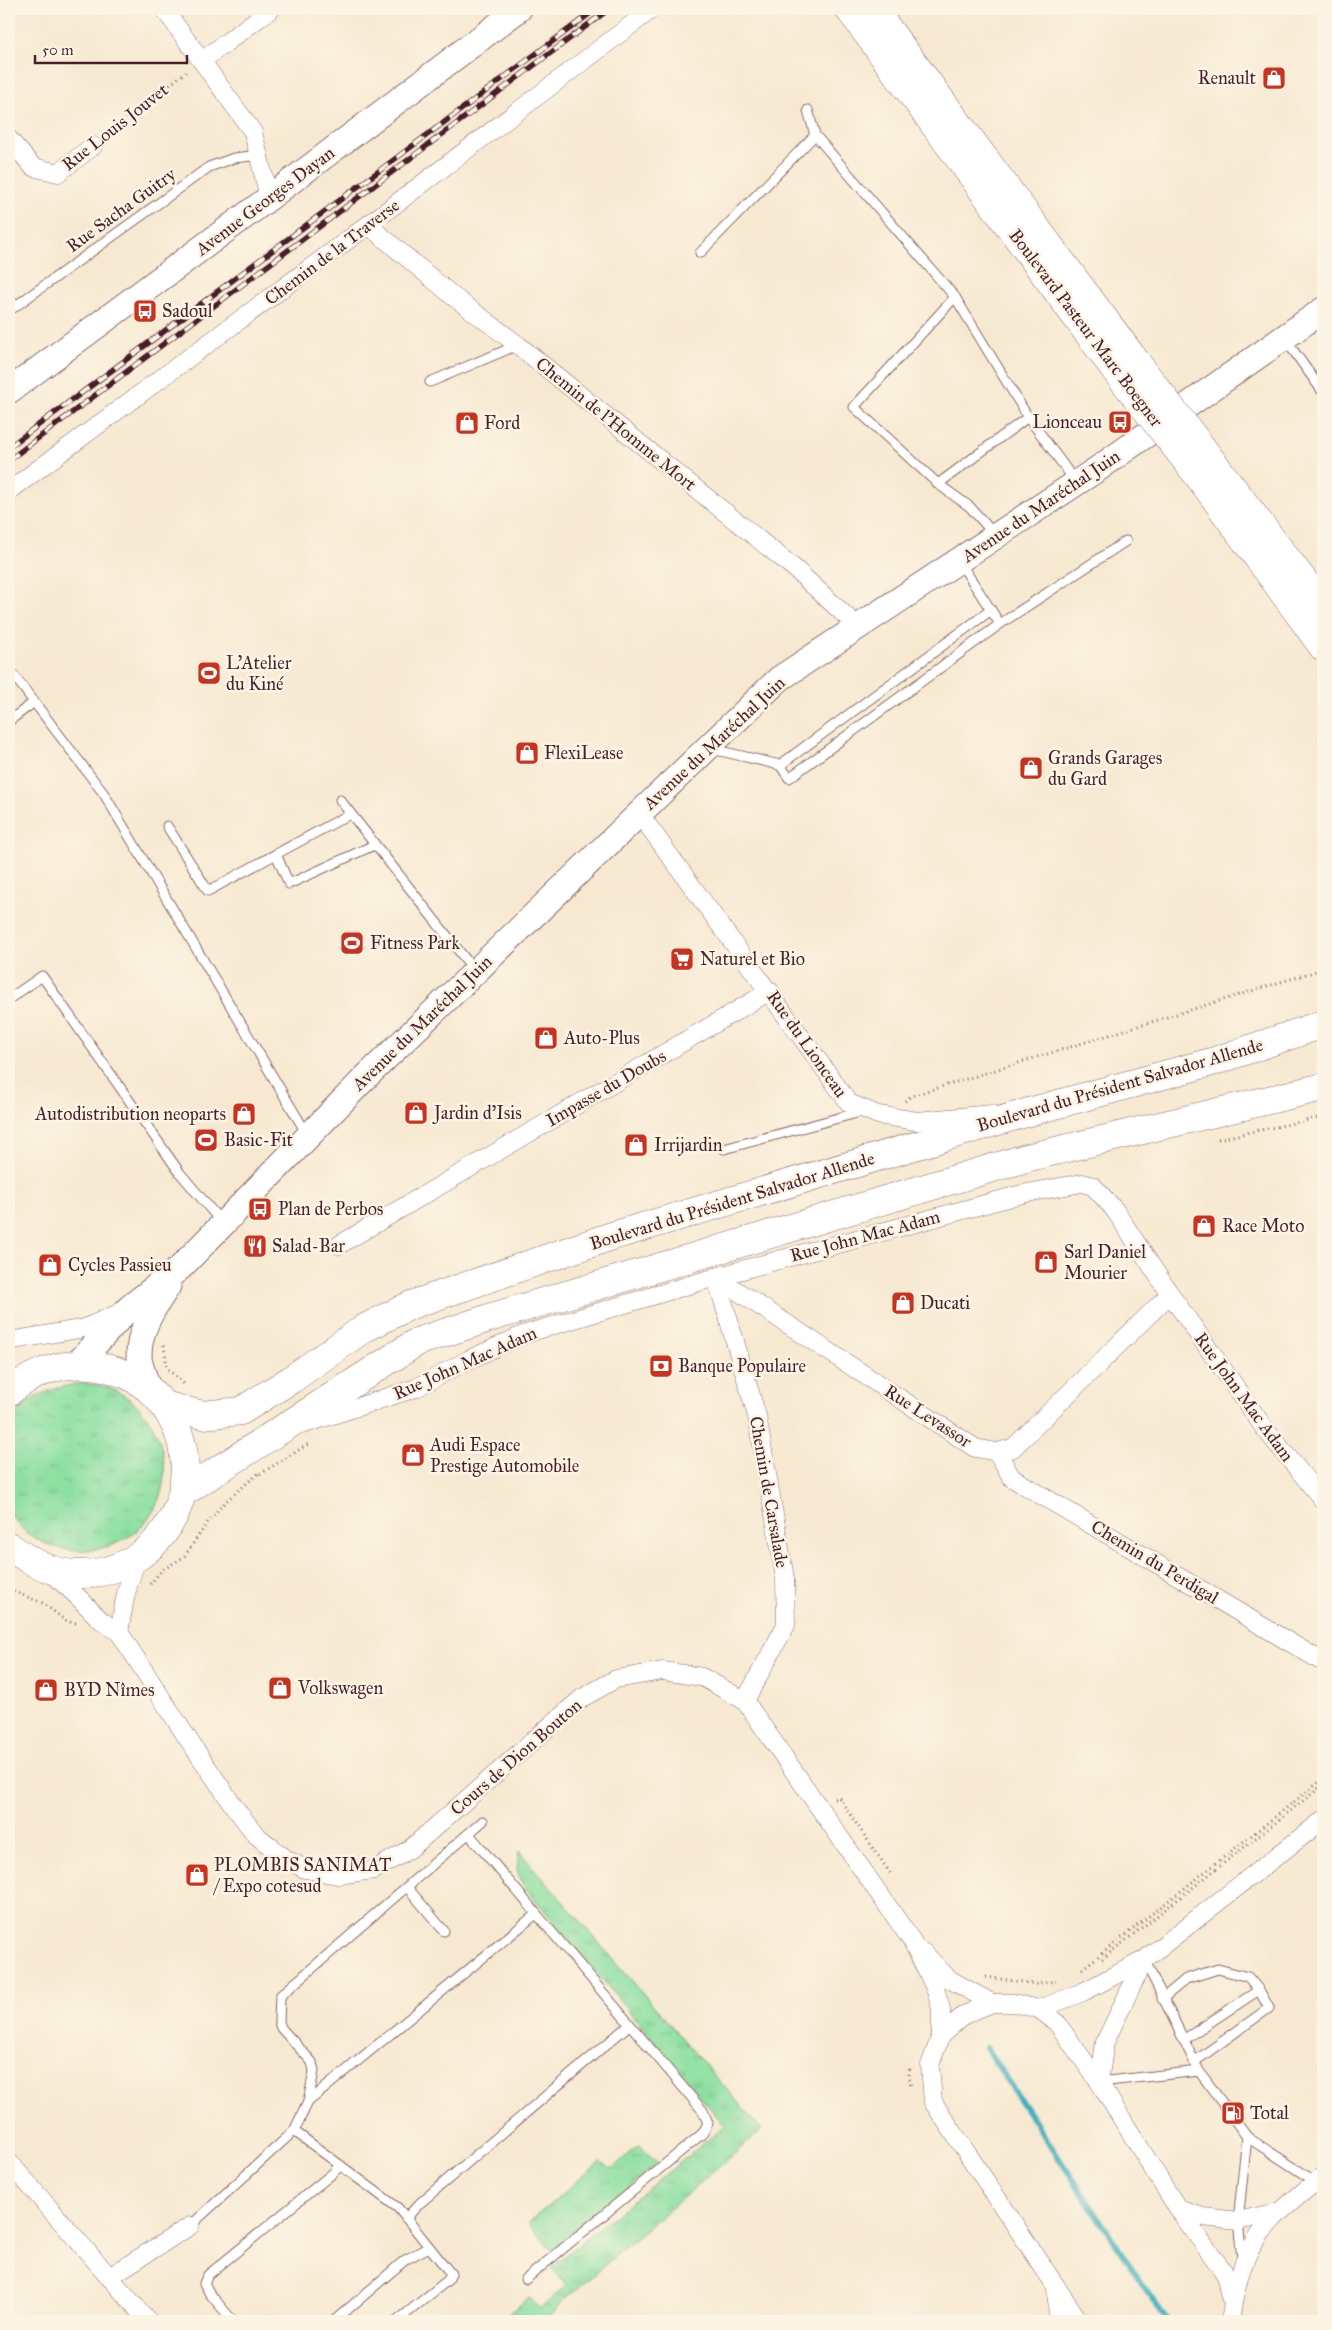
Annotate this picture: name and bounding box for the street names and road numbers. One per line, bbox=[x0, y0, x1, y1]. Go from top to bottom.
street label: Rue Louis Jouvet bbox=[57, 78, 174, 176]
street label: Avenue Georges Dayan bbox=[190, 141, 340, 262]
street label: Rue Sacha Guitry bbox=[62, 163, 180, 257]
street label: Chemin de la Traverse bbox=[260, 194, 404, 310]
street label: Boulevard Pasteur Marc Boegner bbox=[1004, 225, 1168, 432]
street label: Chemin de l'Homme Mort bbox=[531, 353, 701, 496]
street label: Avenue du Maréchal Juin bbox=[957, 445, 1125, 568]
street label: Avenue du Maréchal Juin bbox=[638, 671, 790, 816]
street label: Avenue du Maréchal Juin bbox=[347, 950, 497, 1097]
street label: Rue du Lionceau bbox=[762, 986, 852, 1102]
street label: Boulevard du Président Salvador Allende bbox=[974, 1034, 1266, 1136]
street label: Impasse du Doubs bbox=[542, 1045, 670, 1131]
street label: Boulevard du Président Salvador Allende bbox=[587, 1147, 877, 1255]
street label: Rue John Mac Adam bbox=[788, 1205, 943, 1268]
street label: Rue John Mac Adam bbox=[390, 1322, 540, 1405]
street label: Rue John Mac Adam bbox=[1189, 1328, 1298, 1467]
street label: Rue Levassor bbox=[880, 1380, 976, 1452]
street label: Chemin de Carsalade bbox=[745, 1414, 793, 1570]
street label: Chemin du Perdigal bbox=[1087, 1515, 1223, 1610]
street label: Cours de Dion Bouton bbox=[446, 1694, 586, 1820]

